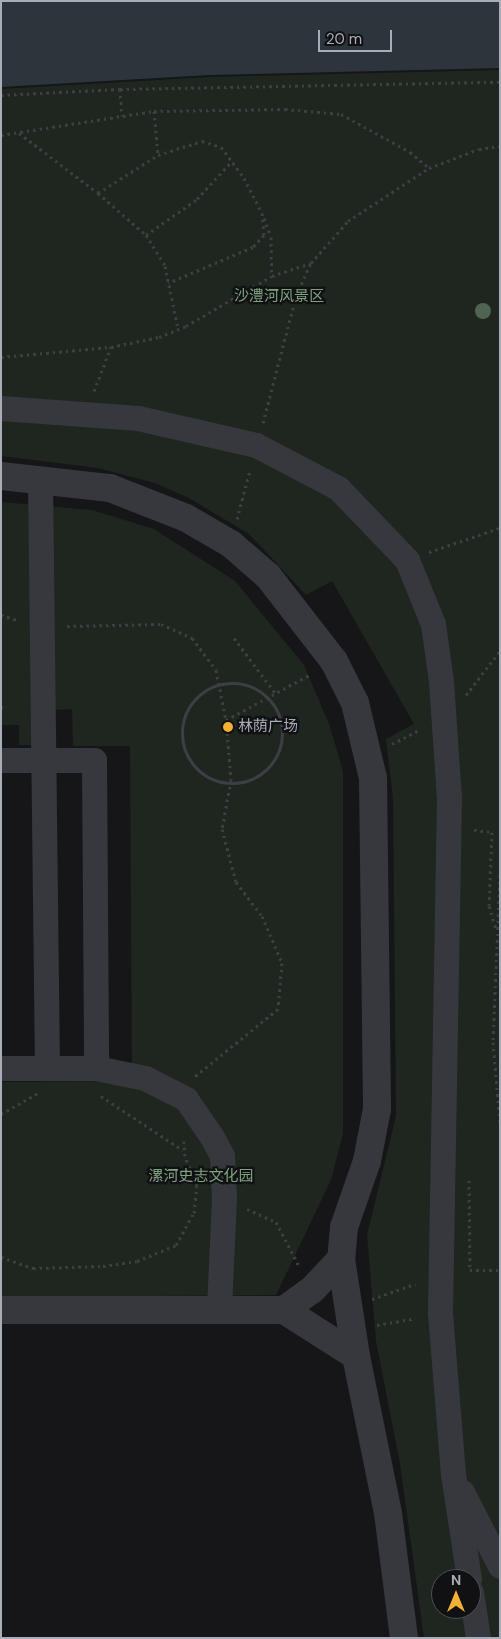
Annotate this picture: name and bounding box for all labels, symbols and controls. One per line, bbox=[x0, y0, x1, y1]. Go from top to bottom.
scale bar bbox=[321, 20, 395, 52]
text: 20 m bbox=[326, 29, 362, 49]
park label: 沙澧河风景区 bbox=[234, 288, 324, 306]
place label: 林荫广场 bbox=[238, 718, 298, 736]
marker: 林荫广场 bbox=[222, 721, 234, 733]
park label: 漯河史志文化园 bbox=[149, 1168, 253, 1186]
north arrow bbox=[431, 1569, 481, 1619]
text: N bbox=[451, 1571, 461, 1589]

